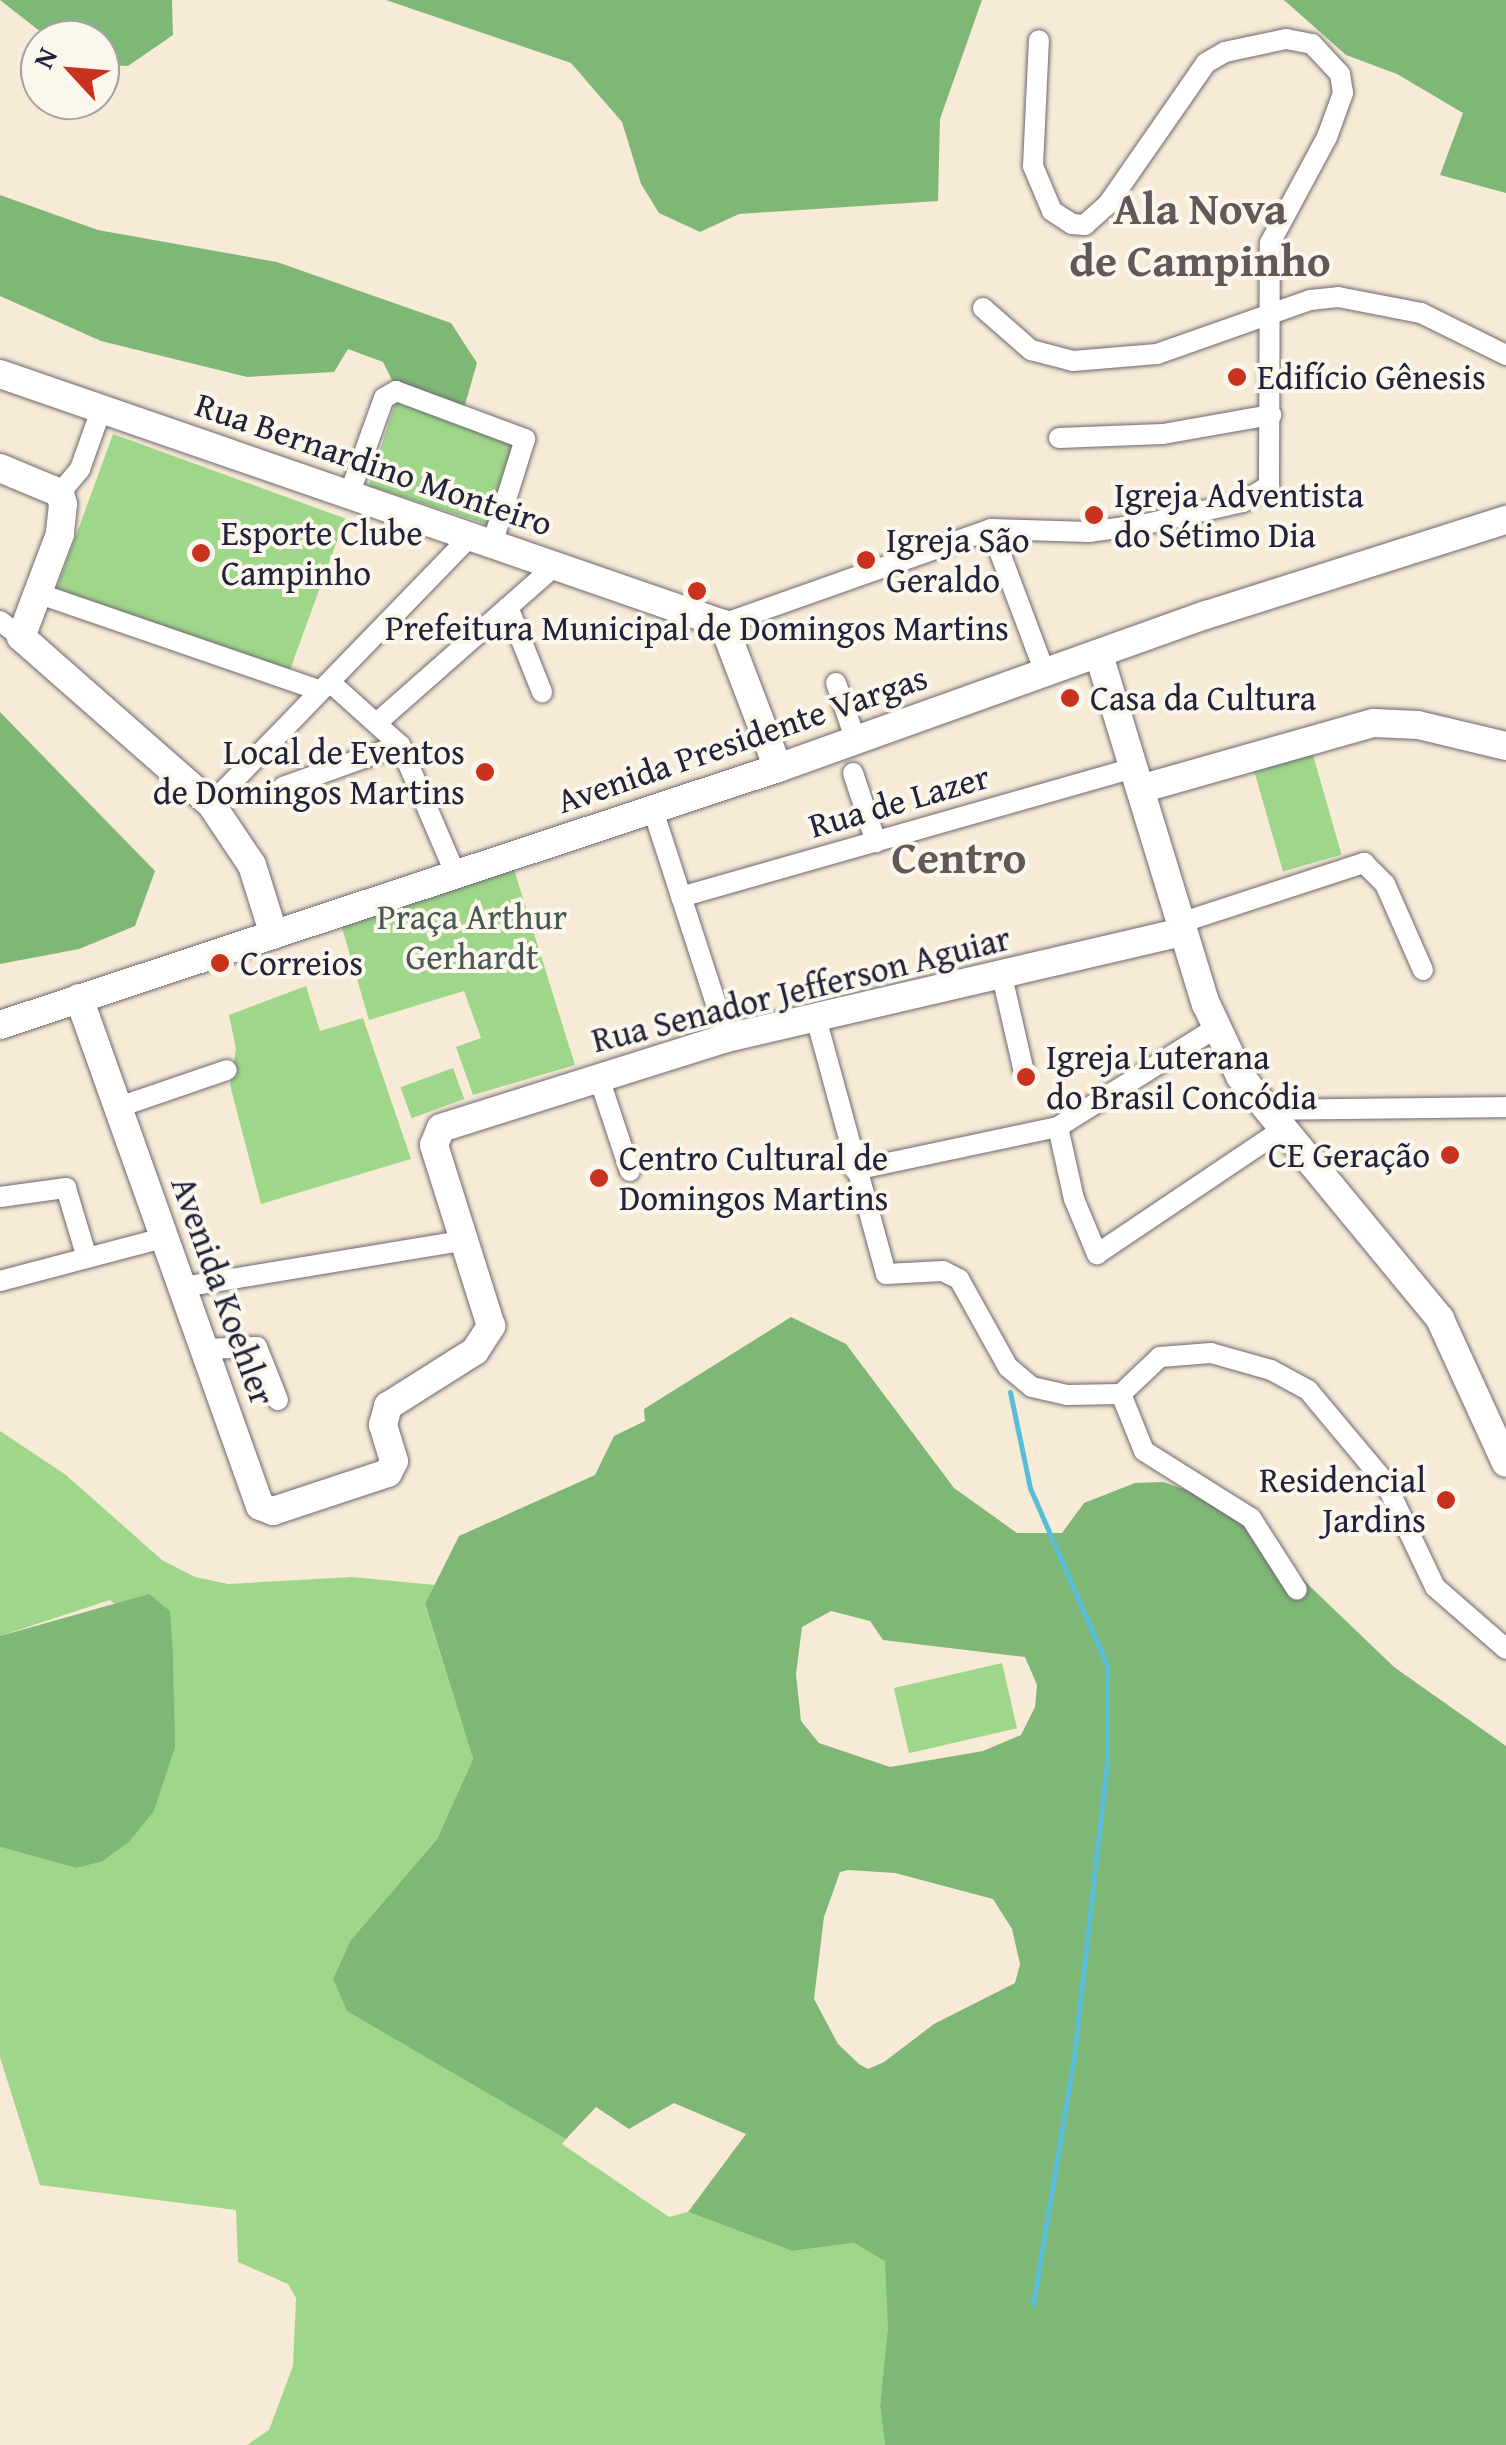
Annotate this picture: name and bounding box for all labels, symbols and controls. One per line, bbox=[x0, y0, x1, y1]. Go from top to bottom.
north arrow bbox=[20, 20, 120, 120]
text: N bbox=[22, 40, 67, 75]
district label: Ala Nova de Campinho bbox=[1069, 181, 1331, 287]
place label: Edifício Gênesis bbox=[1257, 356, 1486, 398]
marker: Edifício Gênesis bbox=[1226, 366, 1248, 388]
street label: Rua Bernardino Monteiro bbox=[190, 383, 558, 545]
place label: Igreja Adventista do Sétimo Dia bbox=[1114, 474, 1364, 556]
marker: Igreja Adventista do Sétimo Dia bbox=[1083, 504, 1105, 526]
place label: Esporte Clube Campinho bbox=[221, 512, 423, 594]
place label: Igreja São Geraldo bbox=[886, 519, 1030, 601]
marker: Esporte Clube Campinho bbox=[190, 542, 212, 564]
marker: Igreja São Geraldo bbox=[855, 549, 877, 571]
marker: Prefeitura Municipal de Domingos Martins bbox=[686, 580, 708, 602]
place label: Prefeitura Municipal de Domingos Martins bbox=[385, 607, 1009, 649]
street label: Avenida Presidente Vargas bbox=[551, 656, 933, 822]
place label: Casa da Cultura bbox=[1090, 677, 1316, 719]
marker: Casa da Cultura bbox=[1059, 687, 1081, 709]
place label: Local de Eventos de Domingos Martins bbox=[153, 731, 465, 813]
street label: Rua de Lazer bbox=[804, 755, 994, 847]
marker: Local de Eventos de Domingos Martins bbox=[474, 761, 496, 783]
district label: Centro bbox=[891, 830, 1027, 884]
park label: Praça Arthur Gerhardt bbox=[377, 896, 567, 978]
street label: Rua Senador Jefferson Aguiar bbox=[587, 917, 1015, 1061]
place label: Correios bbox=[240, 942, 363, 984]
marker: Correios bbox=[209, 952, 231, 974]
place label: Igreja Luterana do Brasil Concódia bbox=[1046, 1036, 1317, 1118]
marker: Igreja Luterana do Brasil Concódia bbox=[1015, 1066, 1037, 1088]
place label: CE Geração bbox=[1268, 1134, 1430, 1176]
place label: Centro Cultural de Domingos Martins bbox=[619, 1137, 888, 1219]
marker: CE Geração bbox=[1439, 1144, 1461, 1166]
marker: Centro Cultural de Domingos Martins bbox=[588, 1167, 610, 1189]
street label: Avenida Koehler bbox=[162, 1171, 284, 1411]
place label: Residencial Jardins bbox=[1259, 1459, 1426, 1541]
marker: Residencial Jardins bbox=[1435, 1489, 1457, 1511]

